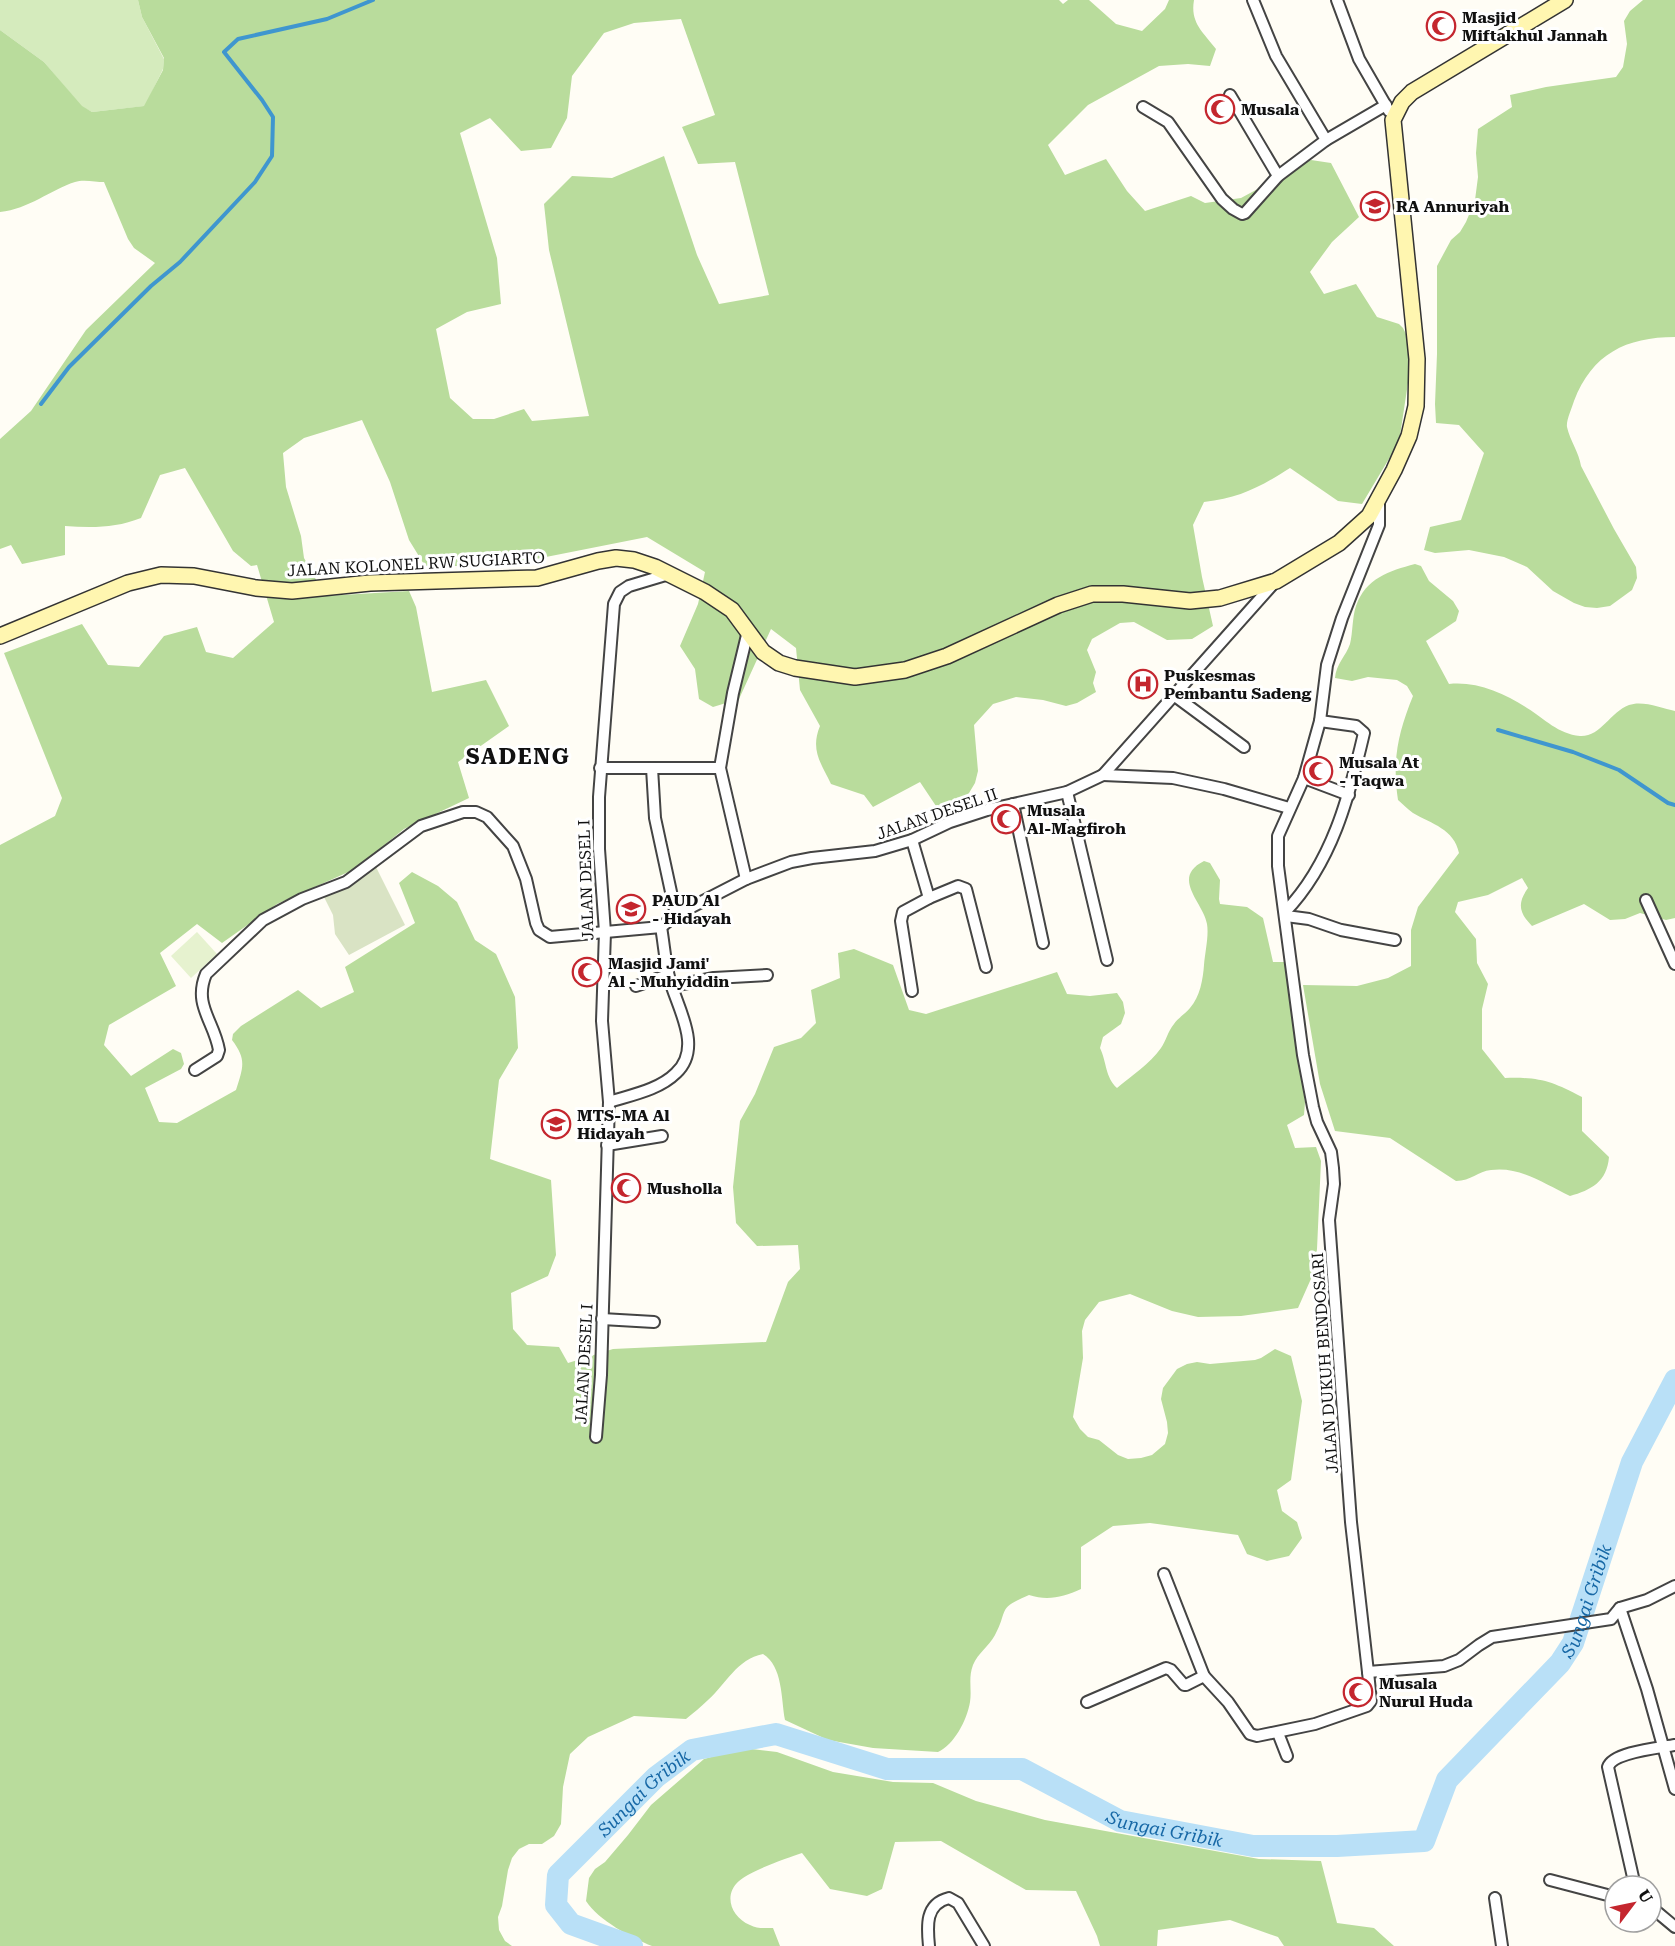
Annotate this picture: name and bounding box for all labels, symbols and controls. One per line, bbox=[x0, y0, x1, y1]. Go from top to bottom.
place label: Masjid Miftakhul Jannah bbox=[1462, 8, 1608, 45]
mosque icon: Masjid Miftakhul Jannah bbox=[1425, 10, 1457, 42]
mosque icon: Musala bbox=[1204, 93, 1236, 125]
place label: Musala bbox=[1241, 100, 1300, 119]
school or university icon: RA Annuriyah bbox=[1359, 190, 1391, 222]
place label: RA Annuriyah bbox=[1396, 197, 1509, 216]
street label: JALAN KOLONEL RW SUGIARTO bbox=[287, 548, 545, 580]
place label: Puskesmas Pembantu Sadeng bbox=[1164, 666, 1312, 703]
hospital icon: Puskesmas Pembantu Sadeng bbox=[1127, 668, 1159, 700]
district label: SADENG bbox=[466, 744, 570, 769]
place label: Musala At - Taqwa bbox=[1339, 753, 1420, 790]
mosque icon: Musala At - Taqwa bbox=[1302, 755, 1334, 787]
street label: JALAN DESEL II bbox=[874, 784, 1000, 844]
place label: Musala Al-Magfiroh bbox=[1027, 801, 1126, 838]
mosque icon: Musala Al-Magfiroh bbox=[990, 803, 1022, 835]
street label: JALAN DESEL I bbox=[574, 819, 598, 941]
place label: PAUD Al - Hidayah bbox=[652, 891, 731, 928]
school or university icon: PAUD Al - Hidayah bbox=[615, 893, 647, 925]
place label: Masjid Jami' Al - Muhyiddin bbox=[608, 954, 729, 991]
mosque icon: Masjid Jami' Al - Muhyiddin bbox=[571, 956, 603, 988]
place label: MTS-MA Al Hidayah bbox=[577, 1106, 670, 1143]
school or university icon: MTS-MA Al Hidayah bbox=[540, 1108, 572, 1140]
mosque icon: Musholla bbox=[610, 1172, 642, 1204]
place label: Musholla bbox=[647, 1179, 723, 1198]
street label: JALAN DUKUH BENDOSARI bbox=[1308, 1252, 1342, 1474]
street label: JALAN DESEL I bbox=[571, 1303, 597, 1425]
water label: Sungai Gribik bbox=[1556, 1541, 1615, 1662]
place label: Musala Nurul Huda bbox=[1379, 1674, 1473, 1711]
mosque icon: Musala Nurul Huda bbox=[1342, 1676, 1374, 1708]
water label: Sungai Gribik bbox=[592, 1745, 694, 1841]
water label: Sungai Gribik bbox=[1102, 1805, 1225, 1851]
north arrow bbox=[1603, 1874, 1663, 1934]
text: U bbox=[1634, 1886, 1657, 1907]

